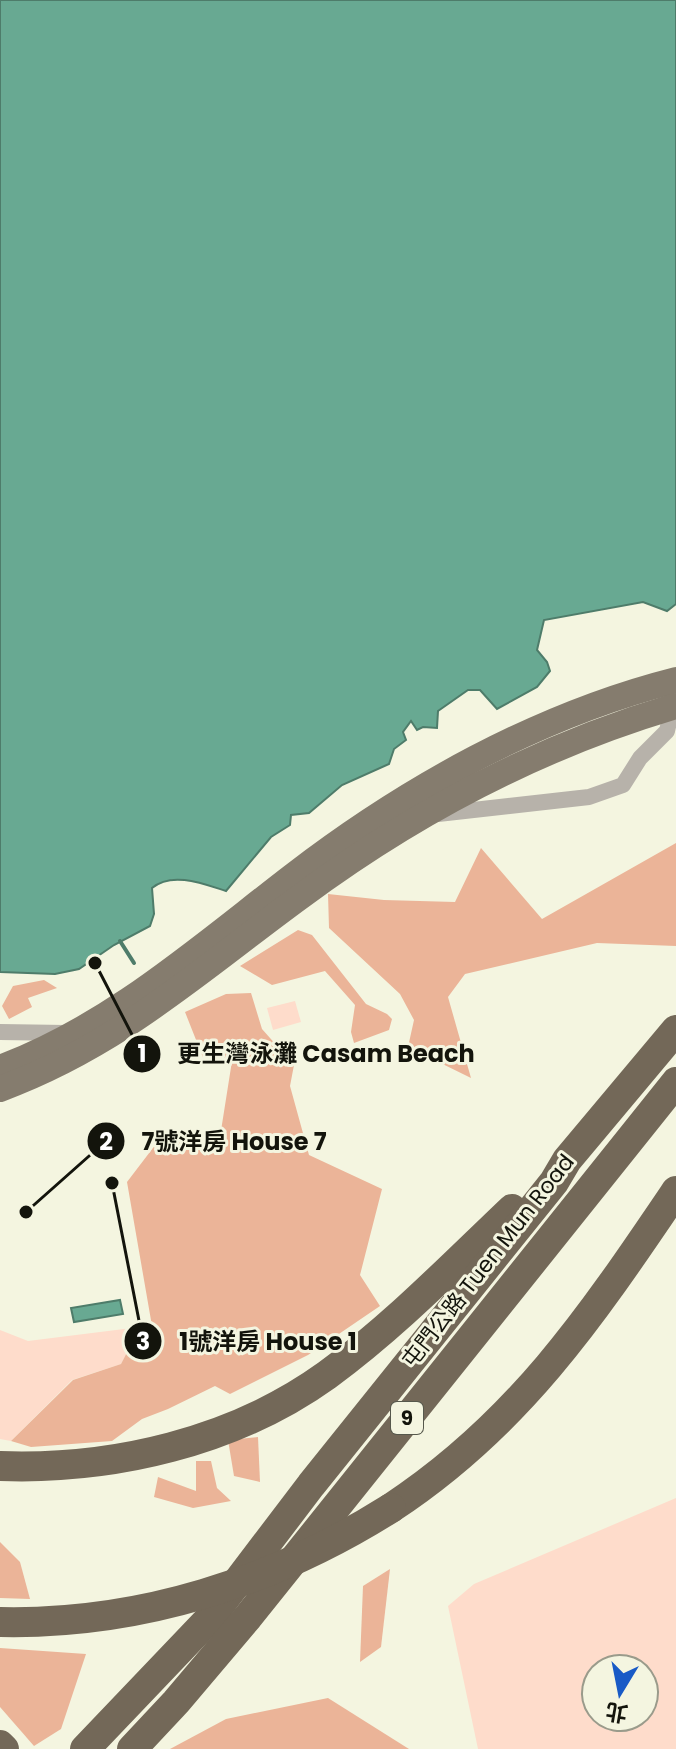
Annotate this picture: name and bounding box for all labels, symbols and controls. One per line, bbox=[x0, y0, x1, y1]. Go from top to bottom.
callout: 更生灣泳灘 Casam Beach bbox=[122, 1030, 491, 1078]
text: 1 bbox=[137, 1037, 147, 1070]
text: 更生灣泳灘 Casam Beach bbox=[177, 1037, 475, 1070]
callout: 7號洋房 House 7 bbox=[86, 1117, 343, 1165]
text: 2 bbox=[99, 1125, 113, 1158]
text: 7號洋房 House 7 bbox=[141, 1125, 327, 1158]
street label: 屯門公路 Tuen Mun Road bbox=[395, 1148, 581, 1374]
callout: 1號洋房 House 1 bbox=[123, 1317, 373, 1365]
text: 3 bbox=[136, 1325, 150, 1358]
text: 1號洋房 House 1 bbox=[179, 1325, 357, 1358]
road number: 9 bbox=[391, 1402, 423, 1434]
north arrow bbox=[580, 1653, 660, 1733]
text: 北 bbox=[603, 1695, 630, 1729]

